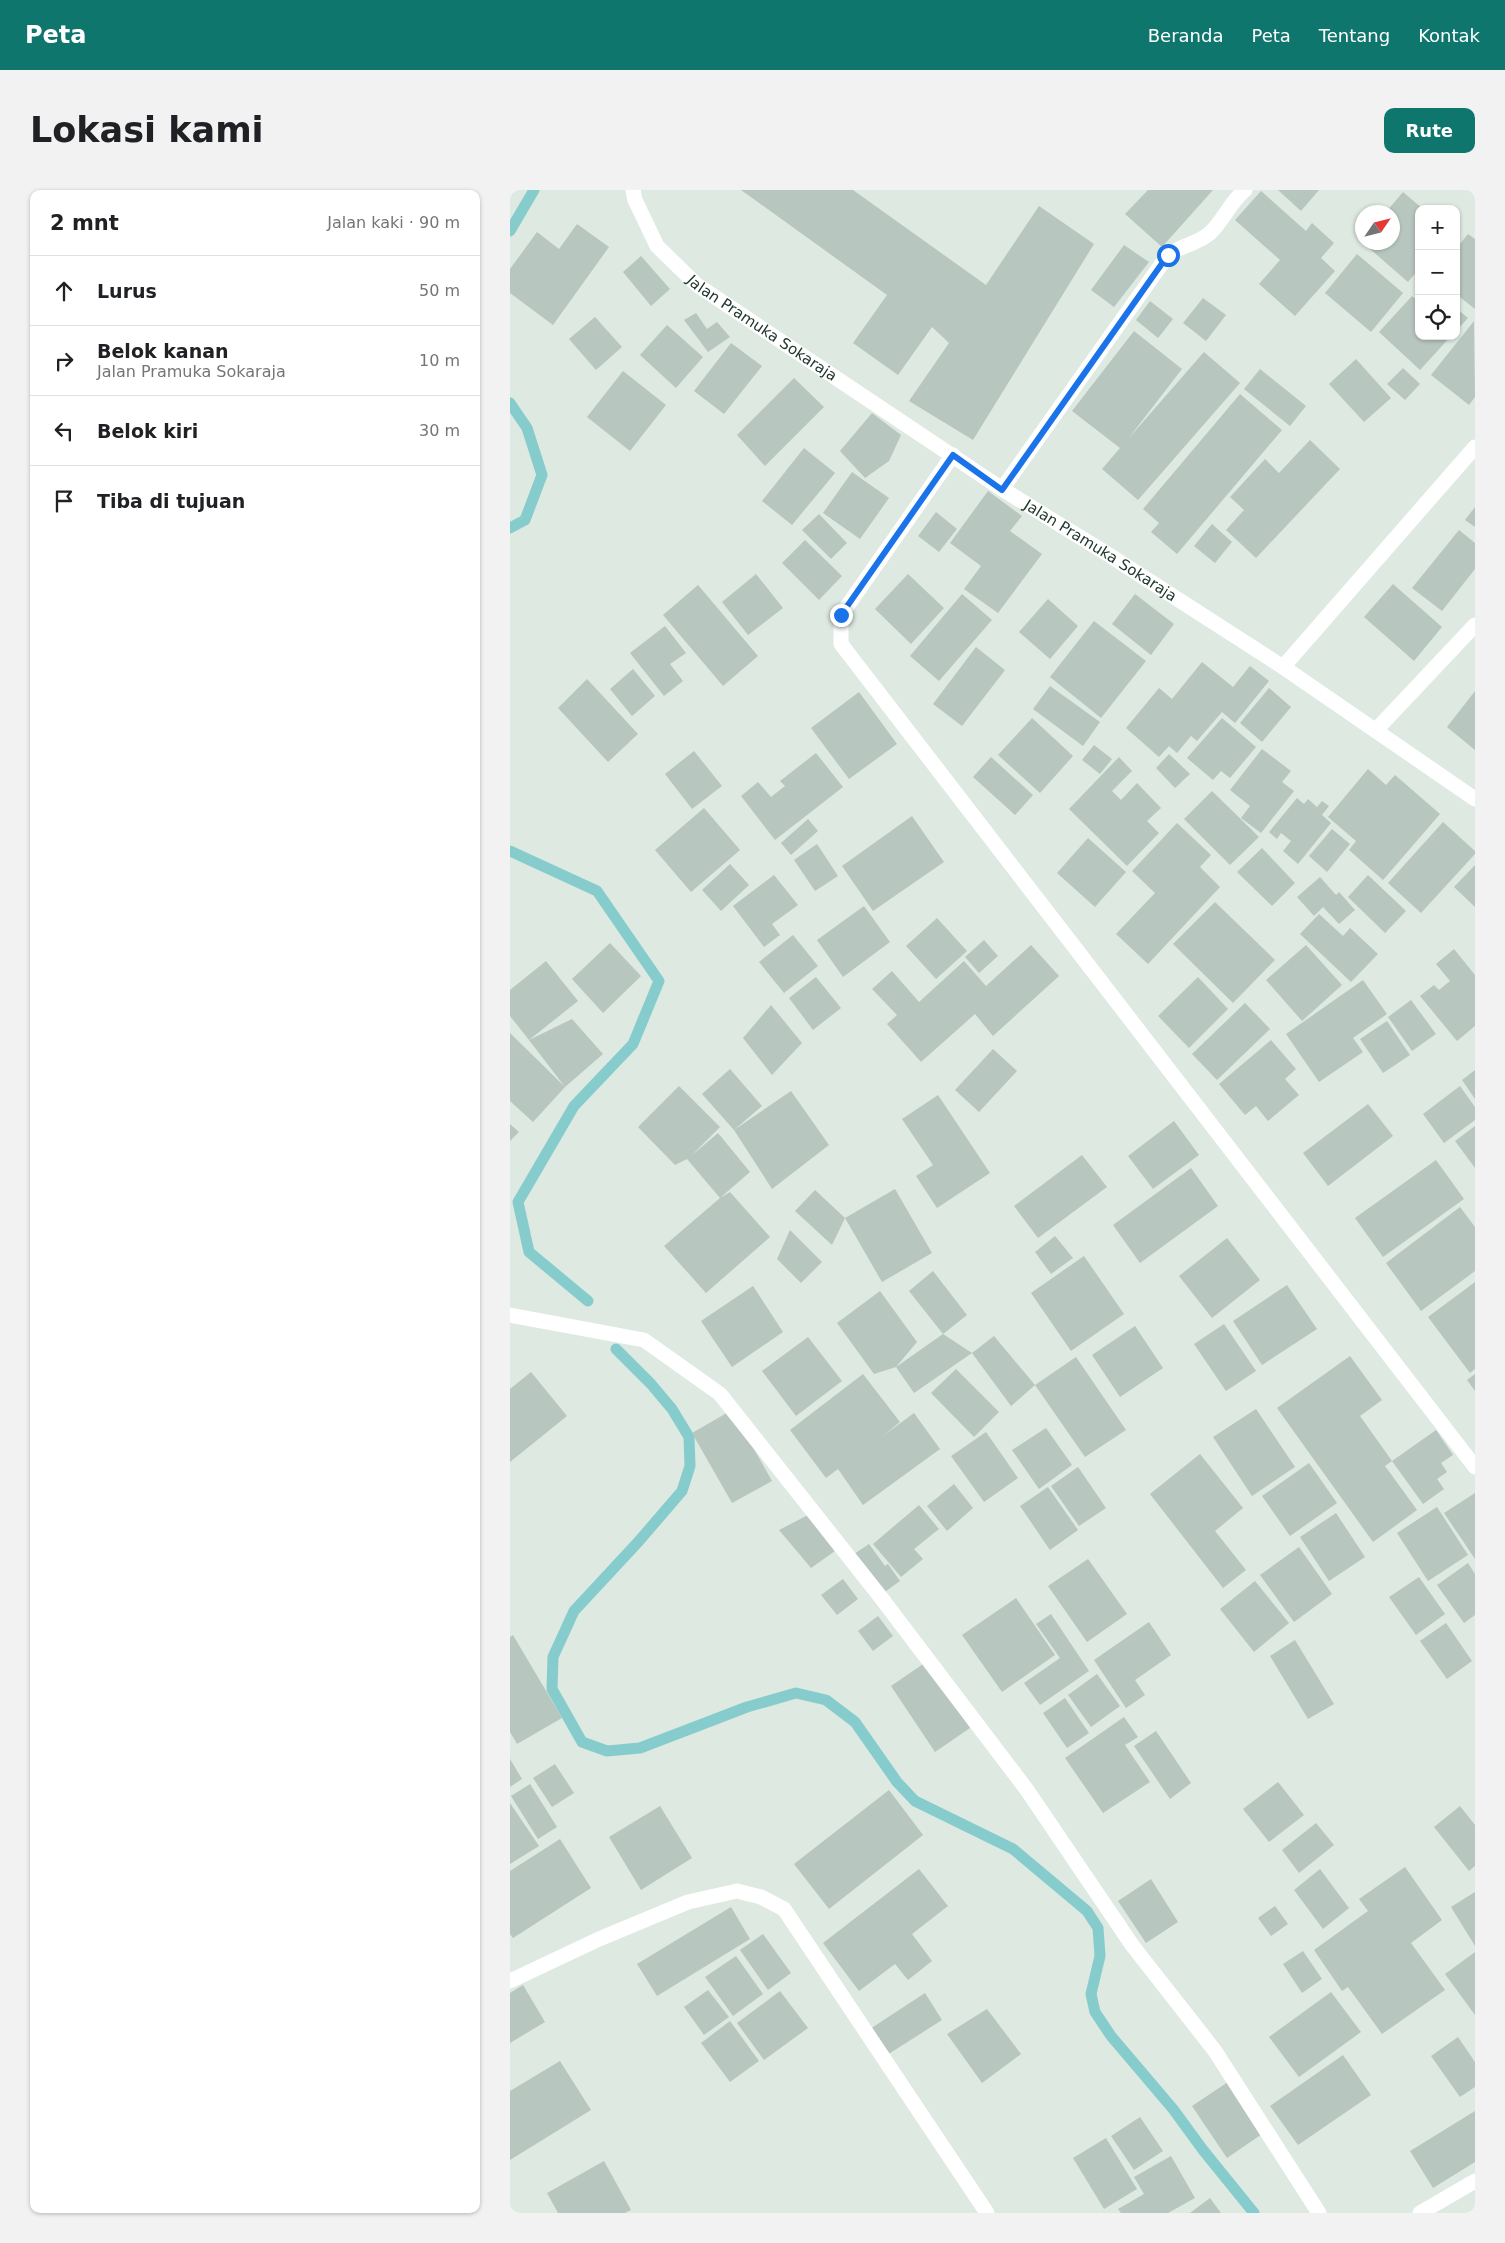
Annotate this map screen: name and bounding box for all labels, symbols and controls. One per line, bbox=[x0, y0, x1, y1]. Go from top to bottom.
text: Peta bbox=[25, 21, 87, 49]
text: Beranda bbox=[1148, 25, 1223, 46]
text: Peta bbox=[1251, 25, 1291, 46]
text: Tentang bbox=[1319, 25, 1390, 46]
text: Kontak bbox=[1418, 25, 1480, 46]
button: Rute bbox=[1384, 108, 1475, 153]
text: Lokasi kami bbox=[30, 110, 264, 150]
north arrow bbox=[1355, 205, 1400, 250]
map controls bbox=[1415, 205, 1460, 340]
button: + bbox=[1415, 205, 1460, 250]
text: 2 mnt bbox=[50, 211, 119, 235]
text: Jalan kaki · 90 m bbox=[327, 213, 460, 232]
route start bbox=[1157, 244, 1180, 267]
button: − bbox=[1415, 250, 1460, 295]
street label: Jalan Pramuka Sokaraja bbox=[682, 270, 840, 385]
icon: ahead bbox=[50, 277, 78, 305]
text: Lurus bbox=[97, 280, 157, 302]
text: 50 m bbox=[419, 281, 460, 300]
button: locate bbox=[1415, 295, 1460, 340]
text: Belok kanan bbox=[97, 340, 229, 362]
icon: right bbox=[50, 347, 78, 375]
text: 10 m bbox=[419, 351, 460, 370]
text: Jalan Pramuka Sokaraja bbox=[97, 362, 286, 381]
icon: left bbox=[50, 417, 78, 445]
text: Belok kiri bbox=[97, 420, 198, 442]
text: 30 m bbox=[419, 421, 460, 440]
icon: arrive bbox=[50, 487, 78, 515]
text: Tiba di tujuan bbox=[97, 490, 245, 512]
street label: Jalan Pramuka Sokaraja bbox=[1020, 495, 1180, 605]
route end bbox=[830, 604, 853, 627]

